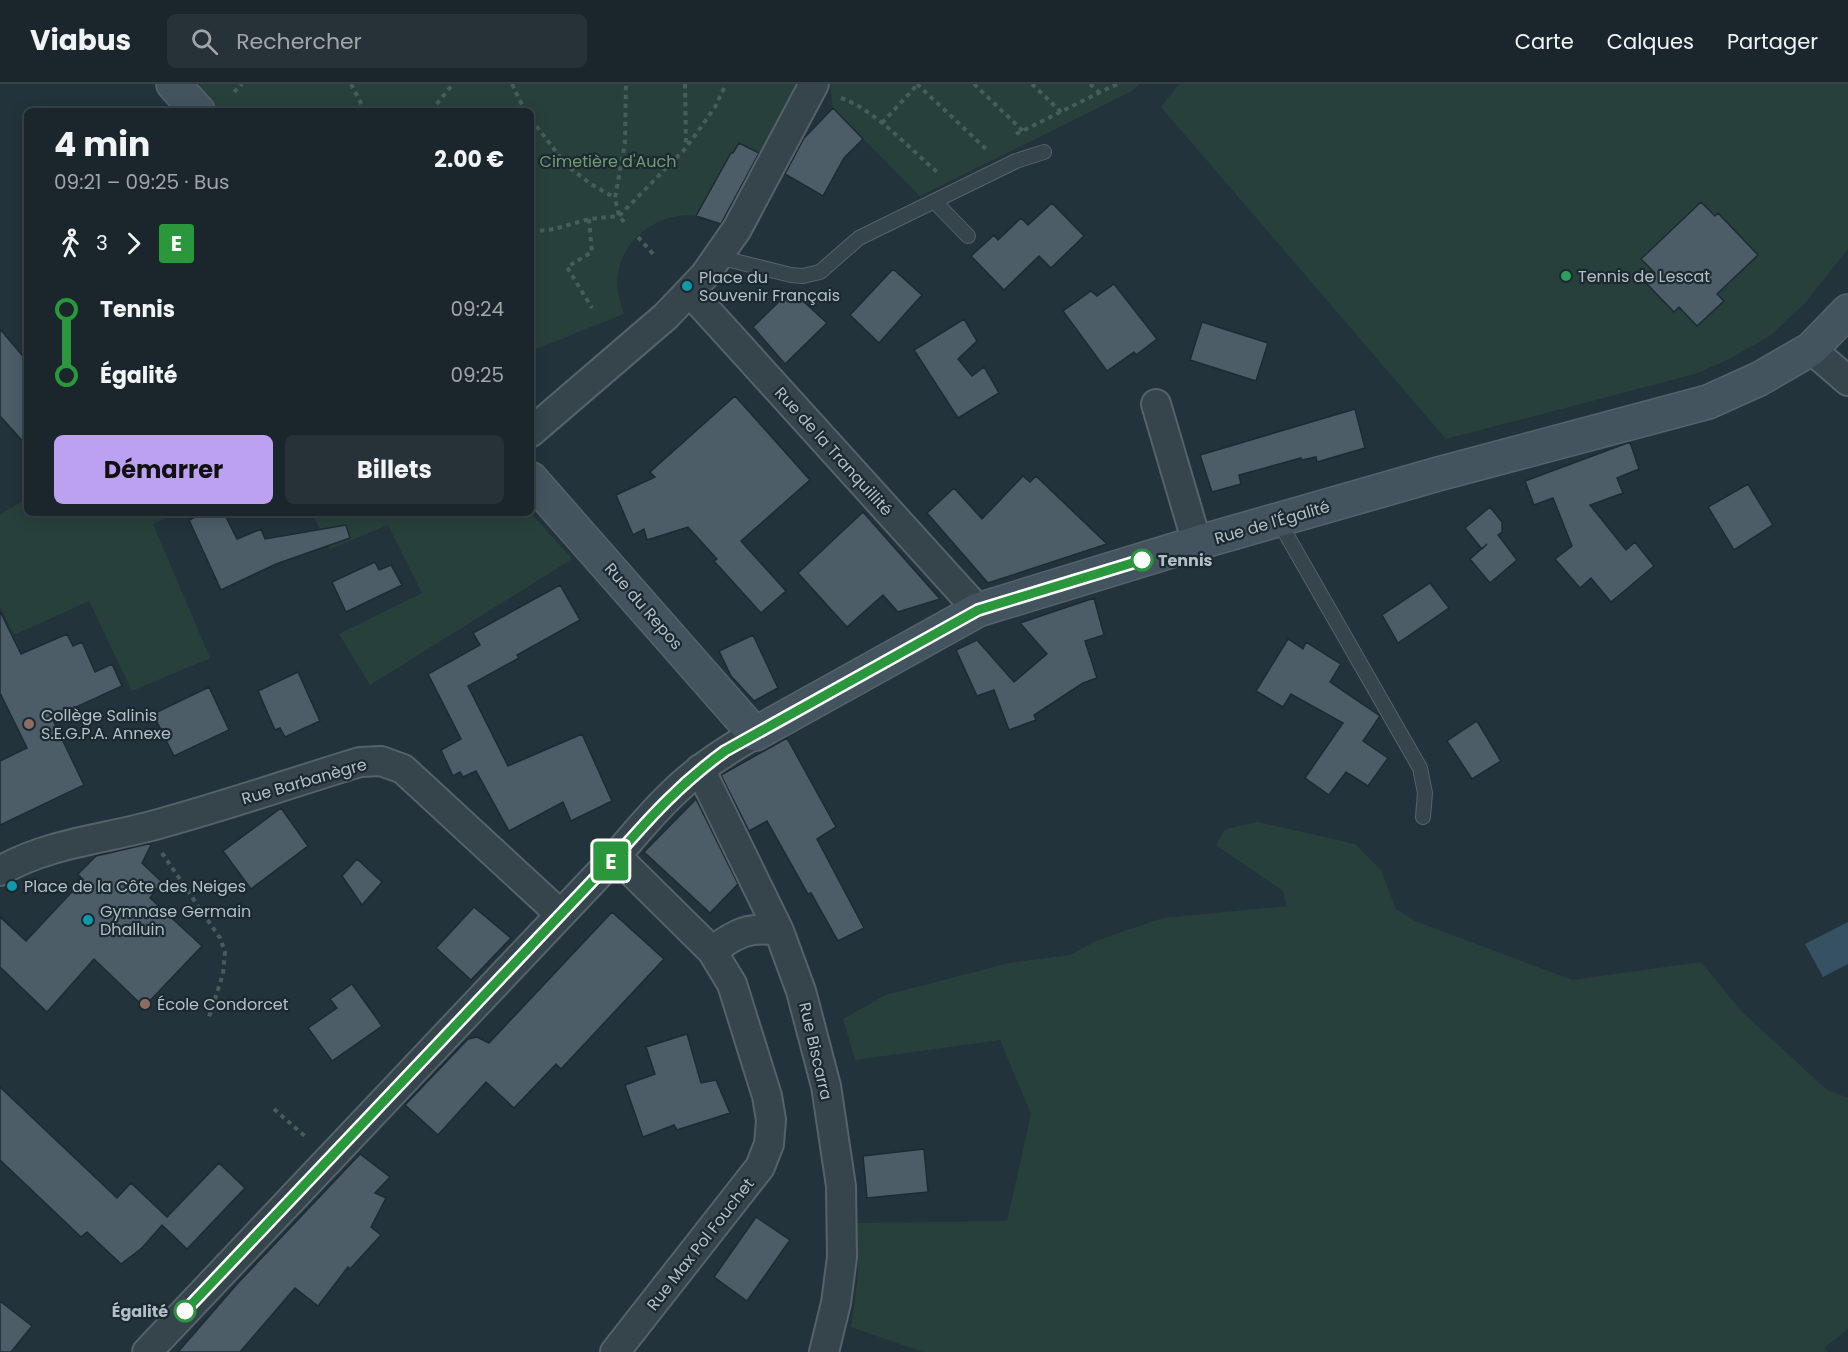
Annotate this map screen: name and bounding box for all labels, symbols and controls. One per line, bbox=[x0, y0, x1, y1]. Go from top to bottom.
search box bbox=[167, 14, 587, 68]
text: Viabus bbox=[30, 21, 131, 60]
icon: search bbox=[188, 25, 221, 58]
text: Rechercher bbox=[236, 26, 362, 57]
text: Carte bbox=[1515, 27, 1574, 56]
text: Calques bbox=[1607, 27, 1694, 56]
text: Partager bbox=[1727, 27, 1818, 56]
text: 4 min bbox=[54, 121, 150, 168]
text: 2.00 € bbox=[434, 144, 504, 175]
park label: Cimetière d'Auch bbox=[540, 150, 676, 173]
text: 09:21 – 09:25 · Bus bbox=[54, 168, 229, 196]
icon: walk bbox=[54, 227, 87, 260]
icon: forward bbox=[117, 227, 150, 260]
text: 3 bbox=[96, 229, 108, 257]
text: E bbox=[171, 229, 182, 258]
place label: Tennis de Lescat bbox=[1578, 265, 1710, 288]
place label: Place du Souvenir Français bbox=[699, 266, 840, 307]
marker: Tennis de Lescat bbox=[1559, 269, 1573, 283]
marker: Place du Souvenir Français bbox=[680, 279, 694, 293]
text: Tennis bbox=[100, 294, 175, 325]
text: 09:24 bbox=[451, 295, 504, 323]
text: Égalité bbox=[100, 360, 177, 391]
text: 09:25 bbox=[451, 361, 504, 389]
street label: Rue de la Tranquillité bbox=[769, 382, 898, 521]
button: Démarrer bbox=[54, 435, 273, 504]
button: Billets bbox=[285, 435, 504, 504]
street label: Rue de l'Égalité bbox=[1212, 495, 1333, 550]
marker: Tennis bbox=[1131, 549, 1153, 571]
place label: Tennis bbox=[1158, 549, 1213, 572]
street label: Rue du Repos bbox=[599, 558, 688, 655]
place label: Collège Salinis S.E.G.P.A. Annexe bbox=[41, 704, 171, 745]
marker: Collège Salinis S.E.G.P.A. Annexe bbox=[22, 717, 36, 731]
street label: Rue Barbanègre bbox=[239, 753, 370, 810]
line badge: E bbox=[592, 842, 630, 880]
text: E bbox=[605, 847, 617, 876]
place label: Place de la Côte des Neiges bbox=[24, 875, 246, 898]
marker: Place de la Côte des Neiges bbox=[5, 879, 19, 893]
place label: Gymnase Germain Dhalluin bbox=[100, 900, 251, 941]
marker: Gymnase Germain Dhalluin bbox=[81, 913, 95, 927]
place label: École Condorcet bbox=[157, 993, 289, 1016]
marker: École Condorcet bbox=[138, 997, 152, 1011]
street label: Rue Biscarra bbox=[793, 1000, 838, 1102]
street label: Rue Max Pol Fouchet bbox=[641, 1173, 760, 1315]
place label: Égalité bbox=[112, 1300, 168, 1323]
marker: Égalité bbox=[174, 1300, 196, 1322]

